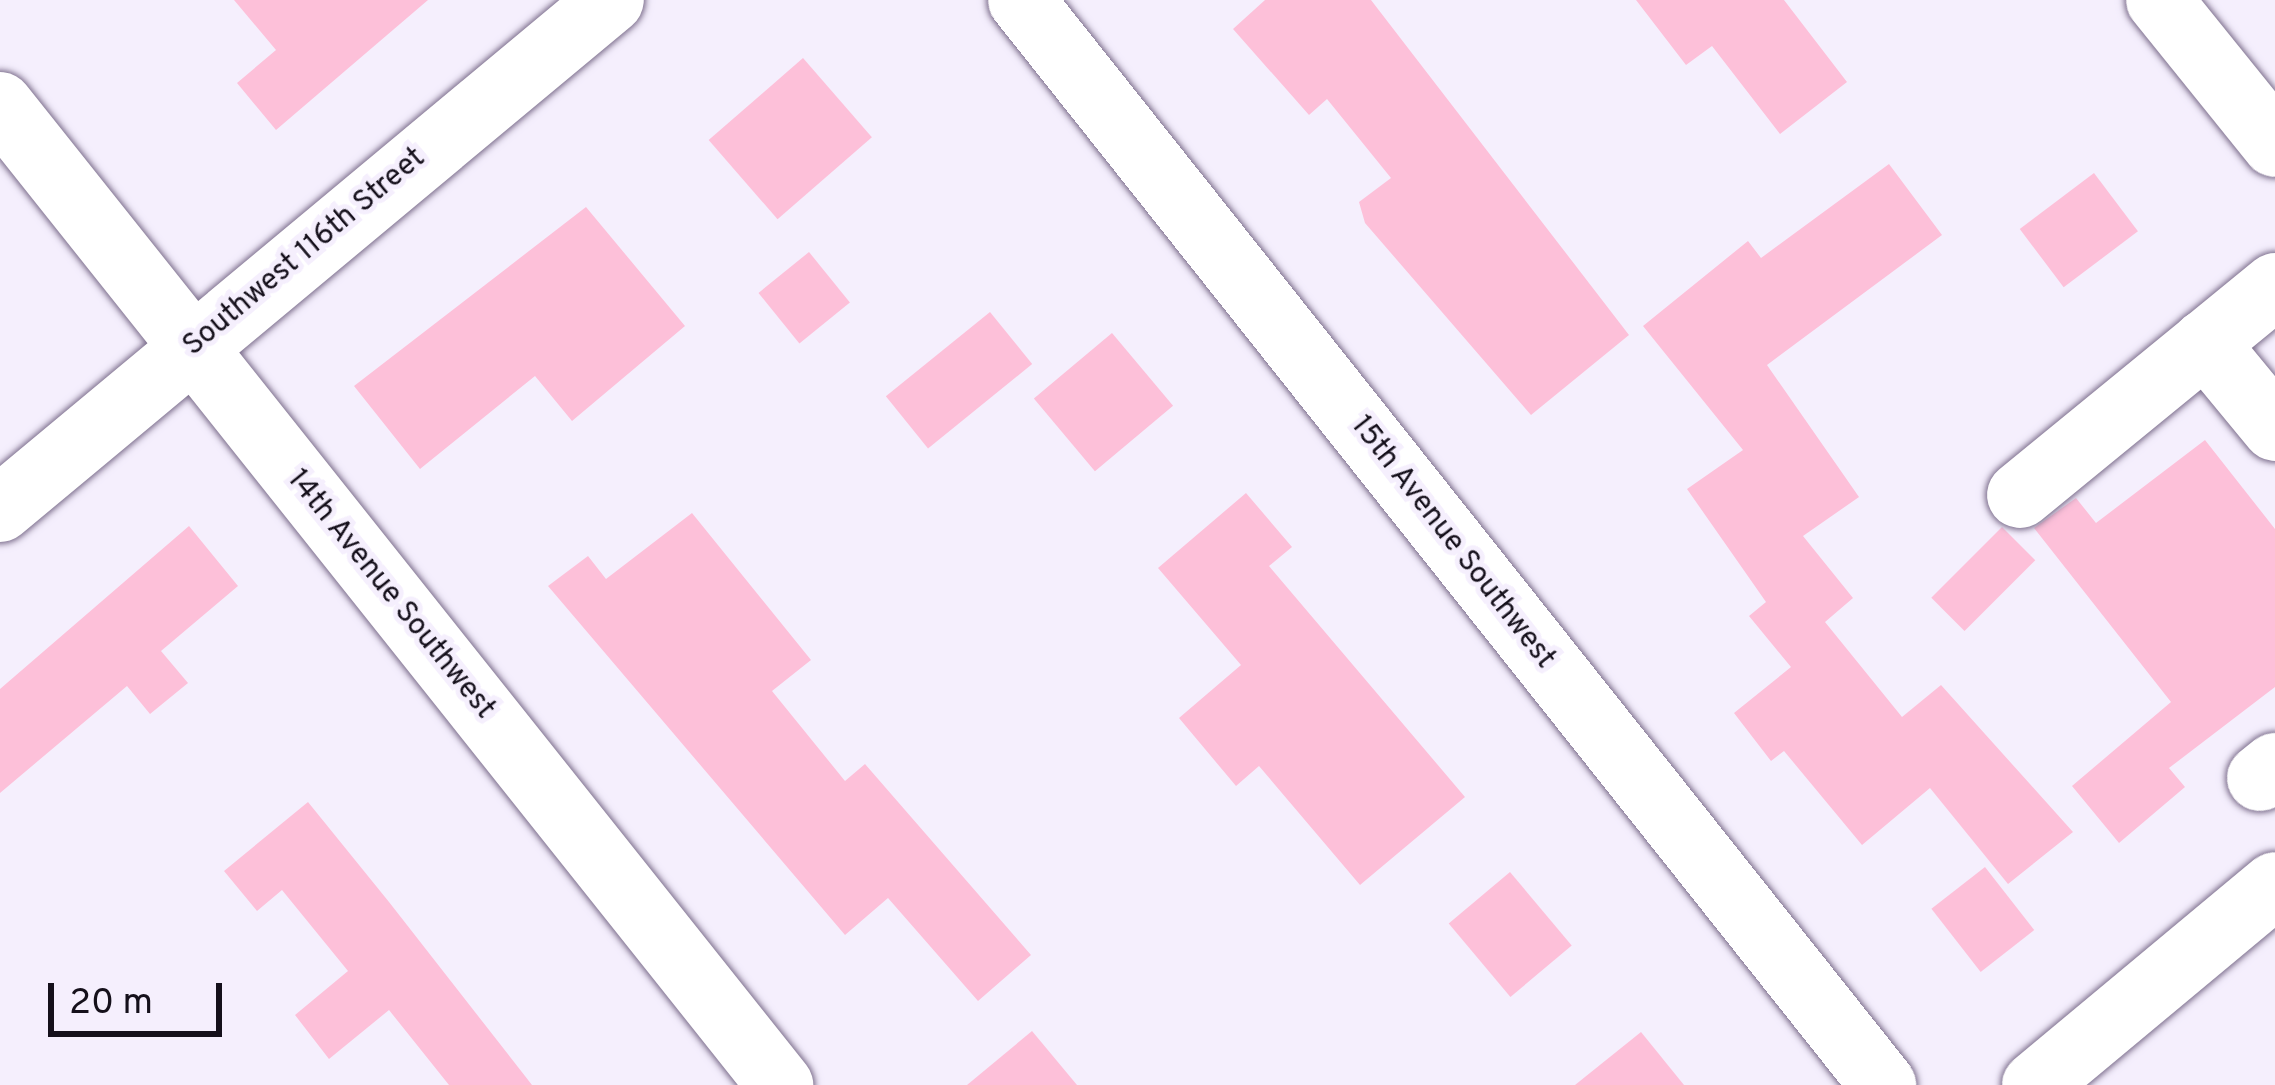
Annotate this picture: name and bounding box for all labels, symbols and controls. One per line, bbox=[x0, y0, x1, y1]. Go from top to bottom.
street label: Southwest 116th Street bbox=[177, 141, 433, 365]
street label: 15th Avenue Southwest bbox=[1342, 409, 1562, 677]
street label: 14th Avenue Southwest bbox=[278, 463, 502, 727]
scale bar bbox=[54, 959, 228, 1033]
text: 20 m bbox=[69, 981, 153, 1027]

